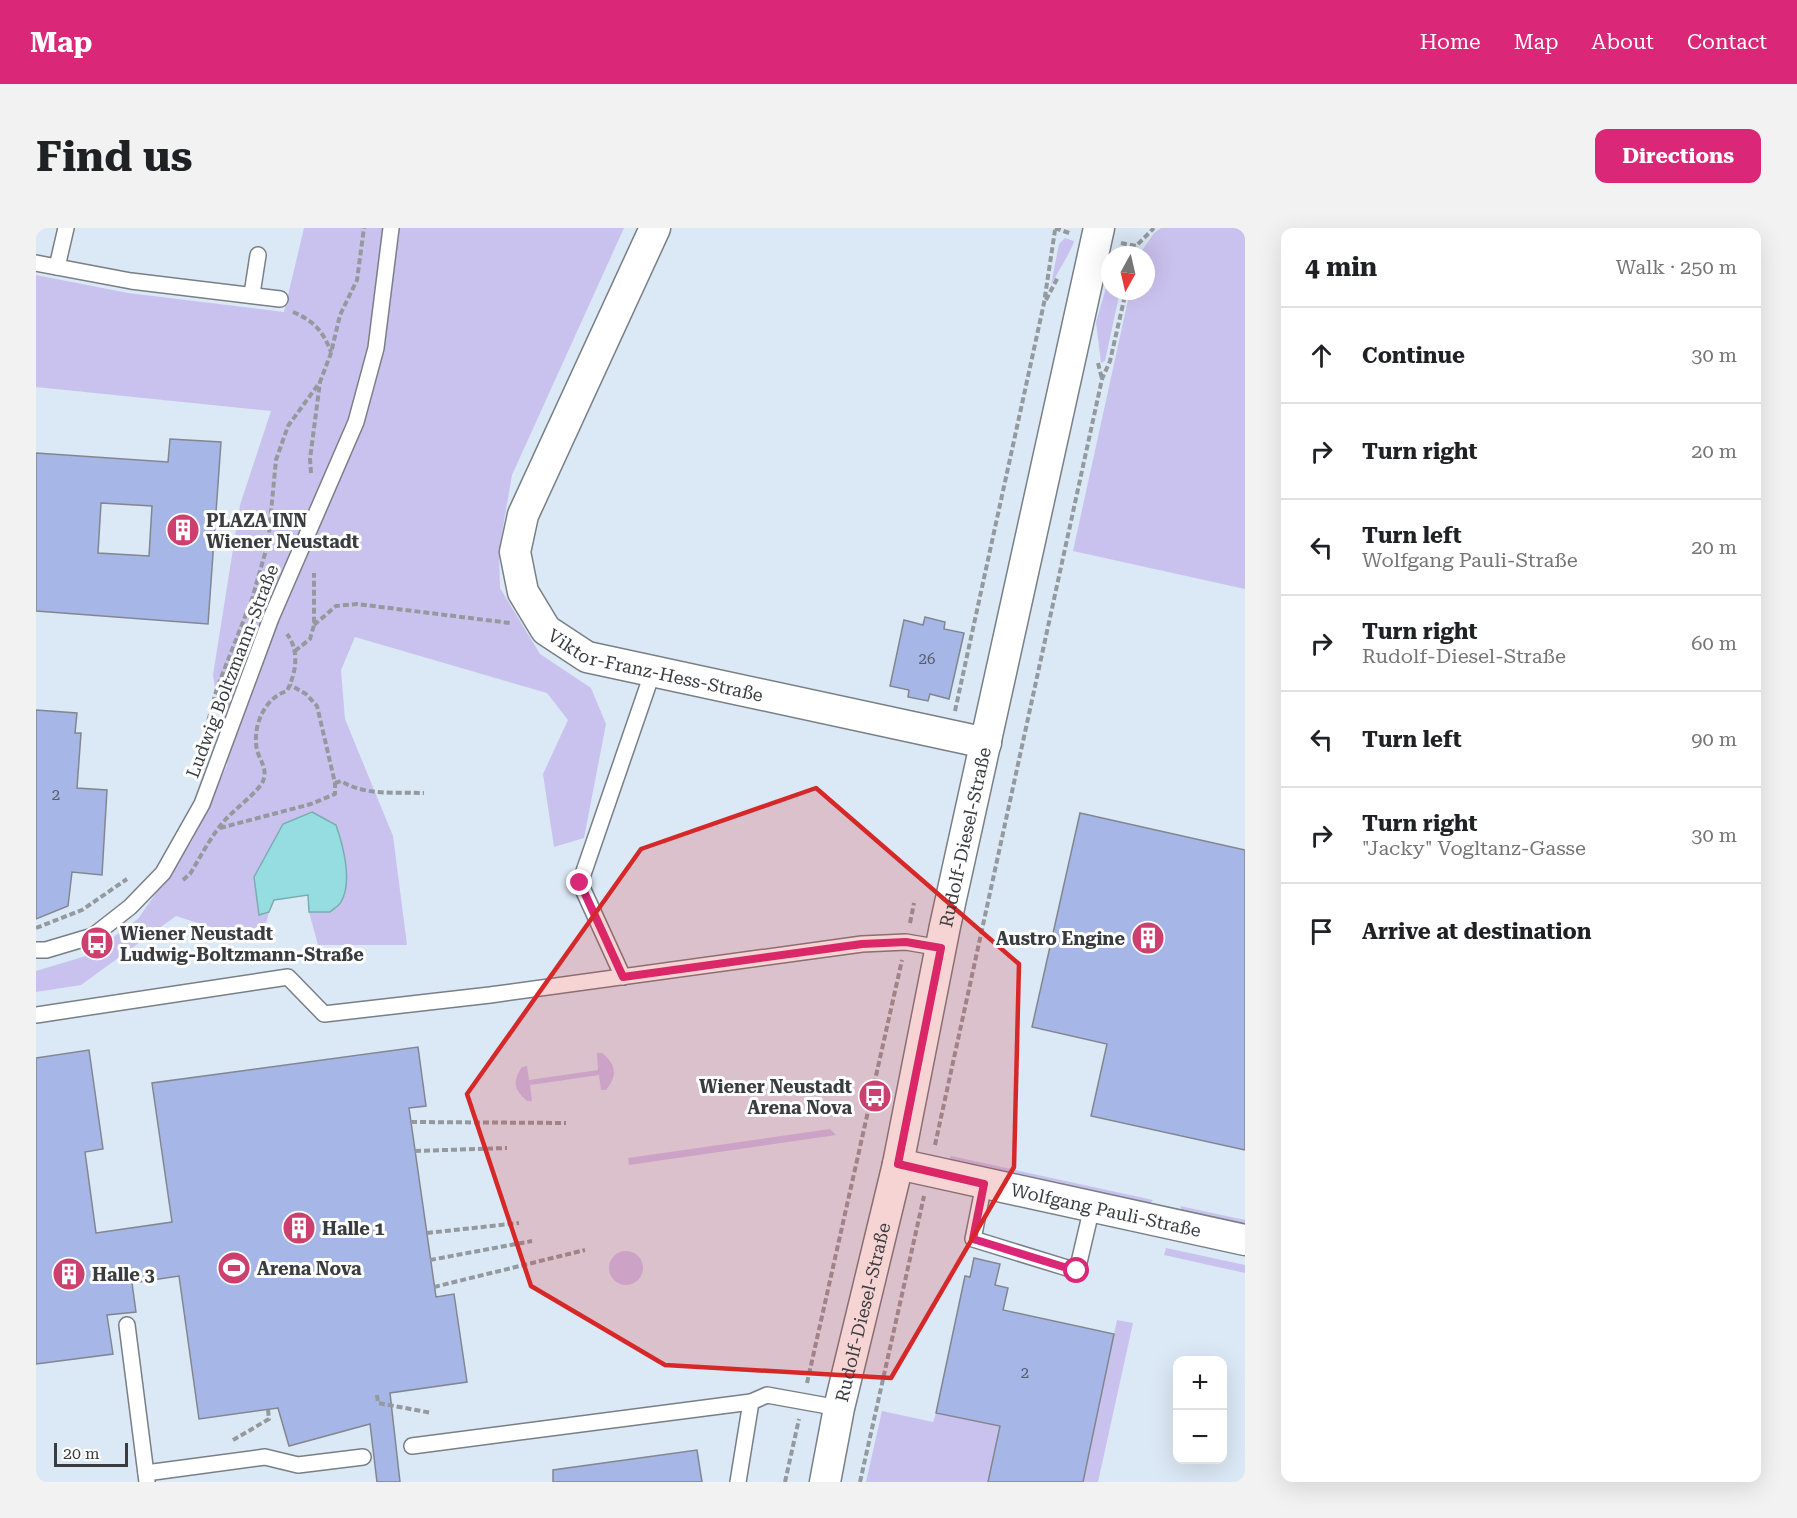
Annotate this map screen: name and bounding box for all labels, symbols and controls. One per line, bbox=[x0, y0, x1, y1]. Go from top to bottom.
text: Map bbox=[30, 26, 92, 59]
text: Home bbox=[1420, 30, 1481, 54]
text: Map bbox=[1514, 30, 1559, 54]
text: About bbox=[1592, 30, 1654, 54]
text: Contact bbox=[1687, 30, 1767, 54]
button: Directions bbox=[1595, 129, 1761, 183]
text: Find us bbox=[36, 132, 193, 181]
north arrow bbox=[1101, 246, 1155, 300]
text: 4 min bbox=[1305, 252, 1377, 282]
text: Walk · 250 m bbox=[1616, 255, 1737, 279]
icon: ahead bbox=[1305, 339, 1338, 372]
text: Continue bbox=[1362, 343, 1465, 368]
text: 30 m bbox=[1691, 343, 1737, 367]
icon: right bbox=[1305, 435, 1338, 468]
text: Turn right bbox=[1362, 439, 1477, 464]
text: 20 m bbox=[1691, 439, 1737, 463]
place label: PLAZA INN Wiener Neustadt bbox=[206, 510, 359, 552]
building icon: PLAZA INN Wiener Neustadt bbox=[165, 512, 201, 548]
text: Turn left bbox=[1362, 523, 1462, 548]
icon: left bbox=[1305, 531, 1338, 564]
text: 20 m bbox=[1691, 535, 1737, 559]
text: Wolfgang Pauli-Straße bbox=[1362, 548, 1578, 572]
street label: Ludwig Boltzmann-Straße bbox=[182, 561, 282, 781]
text: Turn right bbox=[1362, 619, 1477, 644]
street label: Viktor-Franz-Hess-Straße bbox=[544, 624, 765, 705]
icon: right bbox=[1305, 627, 1338, 660]
text: 60 m bbox=[1691, 631, 1737, 655]
text: Rudolf-Diesel-Straße bbox=[1362, 644, 1566, 668]
house number: 26 bbox=[919, 650, 935, 668]
icon: left bbox=[1305, 723, 1338, 756]
text: Turn left bbox=[1362, 727, 1462, 752]
text: 90 m bbox=[1691, 727, 1737, 751]
street label: Rudolf-Diesel-Straße bbox=[935, 745, 995, 929]
house number: 2 bbox=[52, 786, 60, 804]
text: Turn right bbox=[1362, 811, 1477, 836]
icon: right bbox=[1305, 819, 1338, 852]
text: 30 m bbox=[1691, 823, 1737, 847]
text: "Jacky" Vogltanz-Gasse bbox=[1362, 836, 1586, 860]
route end bbox=[566, 869, 592, 895]
icon: arrive bbox=[1305, 915, 1338, 948]
text: Arrive at destination bbox=[1362, 919, 1591, 944]
building icon: Austro Engine bbox=[1130, 920, 1166, 956]
place label: Wiener Neustadt Ludwig-Boltzmann-Straße bbox=[120, 923, 364, 965]
bus stop icon: Wiener Neustadt Ludwig-Boltzmann-Straße bbox=[79, 925, 115, 961]
place label: Austro Engine bbox=[996, 928, 1125, 949]
place label: Wiener Neustadt Arena Nova bbox=[699, 1076, 852, 1118]
bus stop icon: Wiener Neustadt Arena Nova bbox=[857, 1078, 893, 1114]
street label: Wolfgang Pauli-Straße bbox=[1009, 1179, 1203, 1241]
building icon: Halle 1 bbox=[281, 1210, 317, 1246]
place label: Halle 1 bbox=[322, 1218, 384, 1239]
street label: Rudolf-Diesel-Straße bbox=[830, 1220, 894, 1404]
sports icon: Arena Nova bbox=[216, 1250, 252, 1286]
building icon: Halle 3 bbox=[51, 1256, 87, 1292]
route start bbox=[1063, 1257, 1089, 1283]
place label: Arena Nova bbox=[257, 1258, 362, 1279]
place label: Halle 3 bbox=[92, 1264, 154, 1285]
map controls bbox=[1173, 1356, 1227, 1464]
button: + bbox=[1173, 1356, 1227, 1410]
house number: 2 bbox=[1021, 1364, 1029, 1382]
button: − bbox=[1173, 1410, 1227, 1464]
scale bar bbox=[54, 1440, 128, 1468]
text: 20 m bbox=[63, 1444, 100, 1463]

